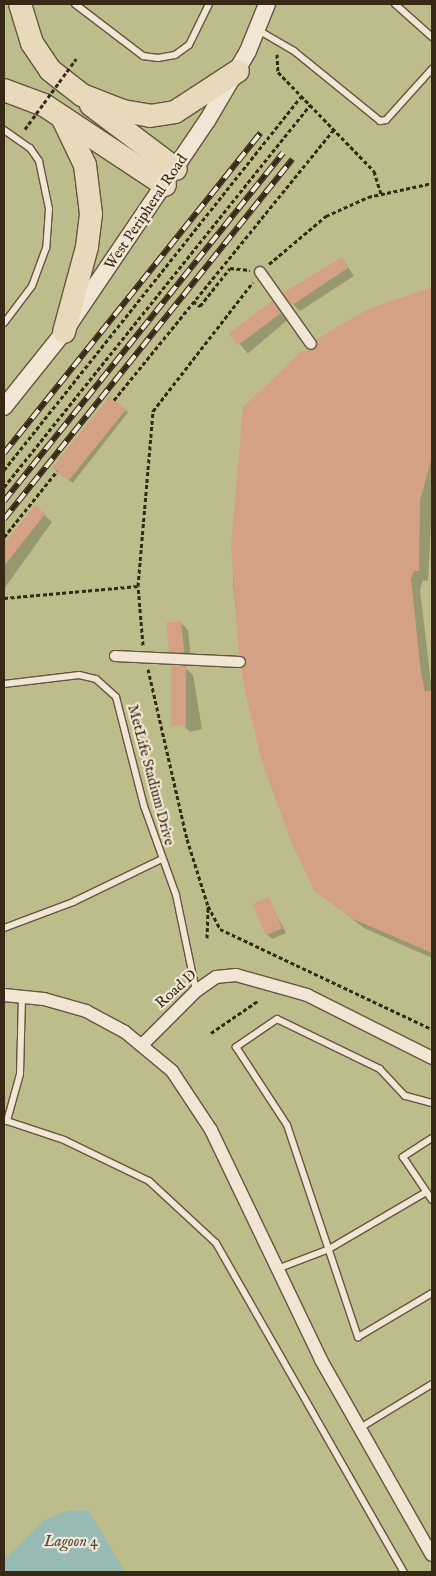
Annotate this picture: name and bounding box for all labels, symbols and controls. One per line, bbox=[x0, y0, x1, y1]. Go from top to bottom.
street label: West Peripheral Road bbox=[101, 151, 191, 273]
street label: MetLife Stadium Drive bbox=[124, 703, 178, 847]
street label: Road D bbox=[152, 966, 200, 1012]
water label: Lagoon 4 bbox=[44, 1532, 98, 1552]

